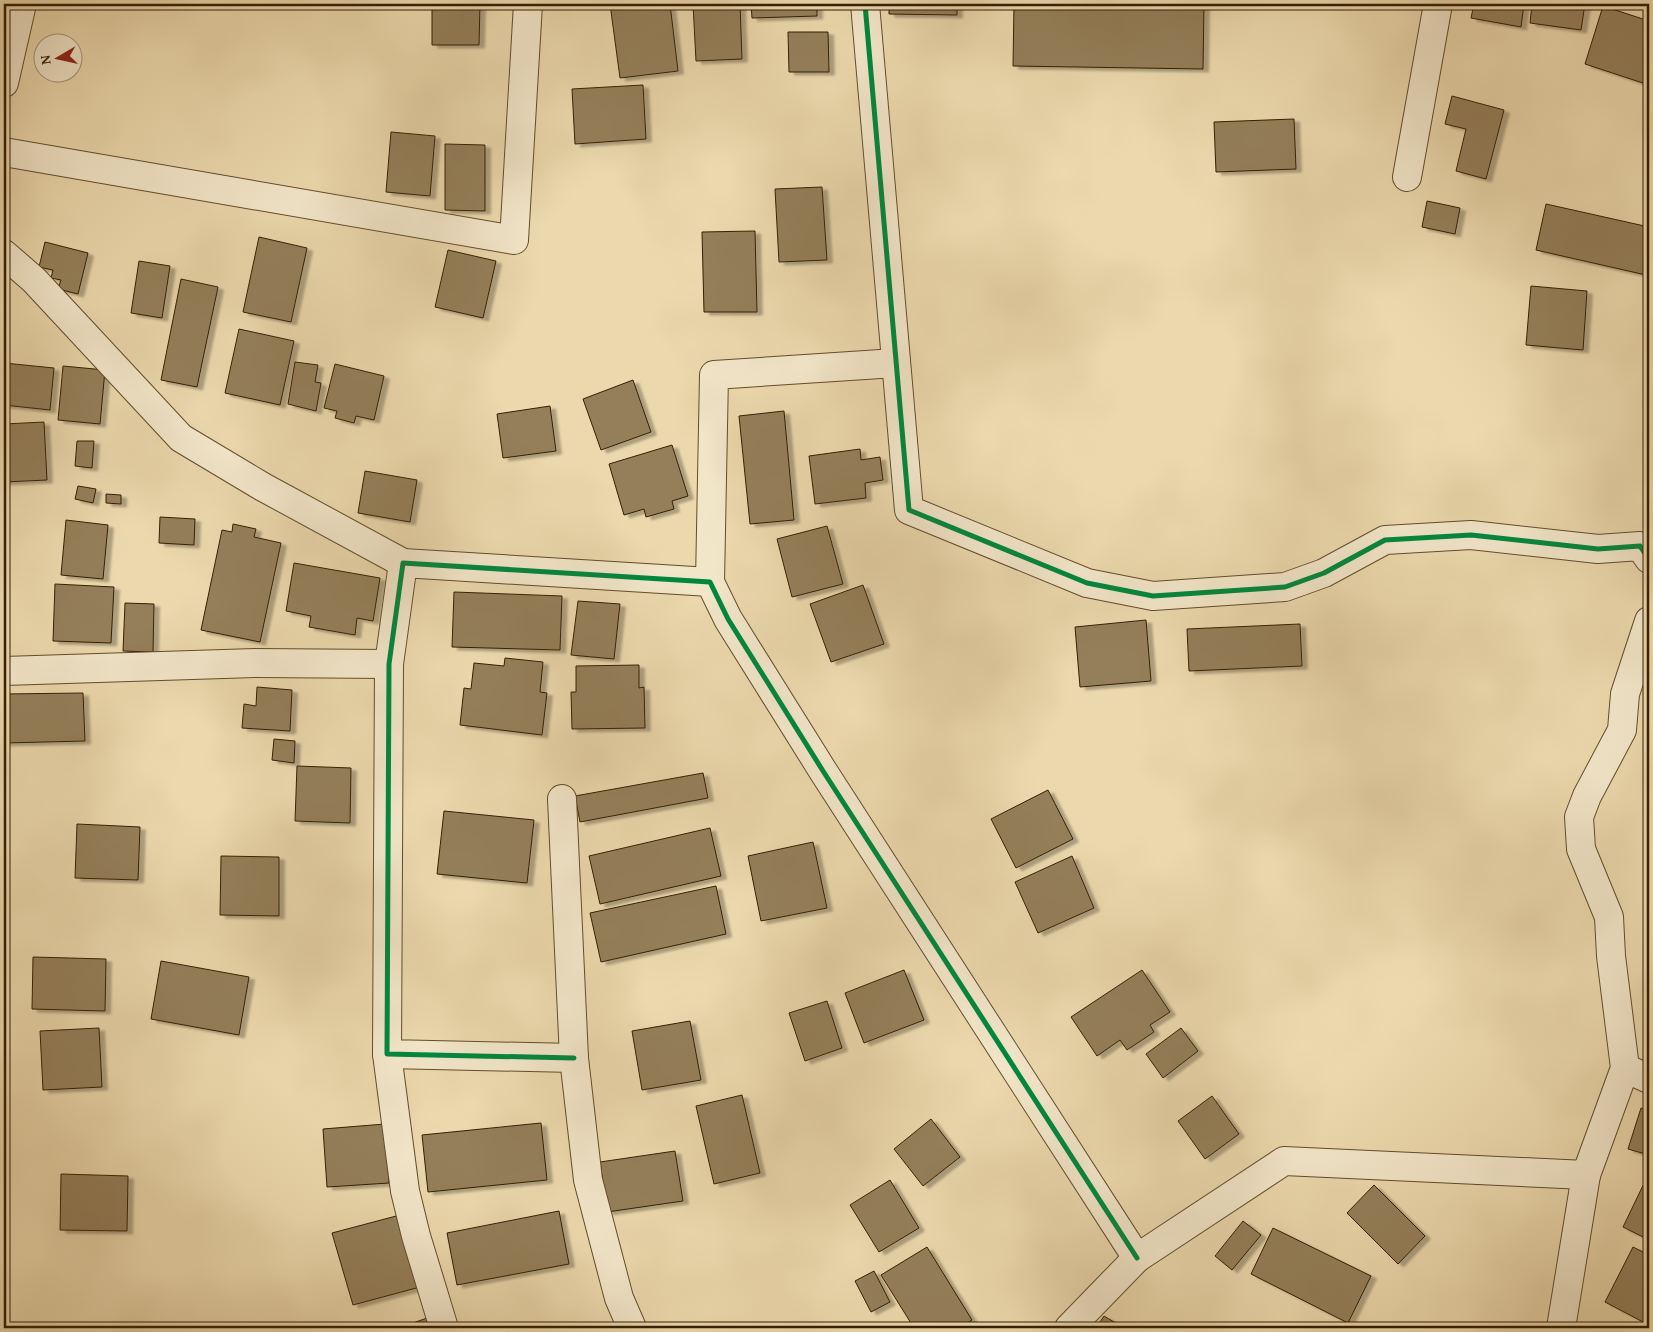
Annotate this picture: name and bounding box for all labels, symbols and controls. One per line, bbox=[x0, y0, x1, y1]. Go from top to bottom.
north arrow bbox=[32, 32, 82, 82]
text: N bbox=[34, 53, 56, 66]

